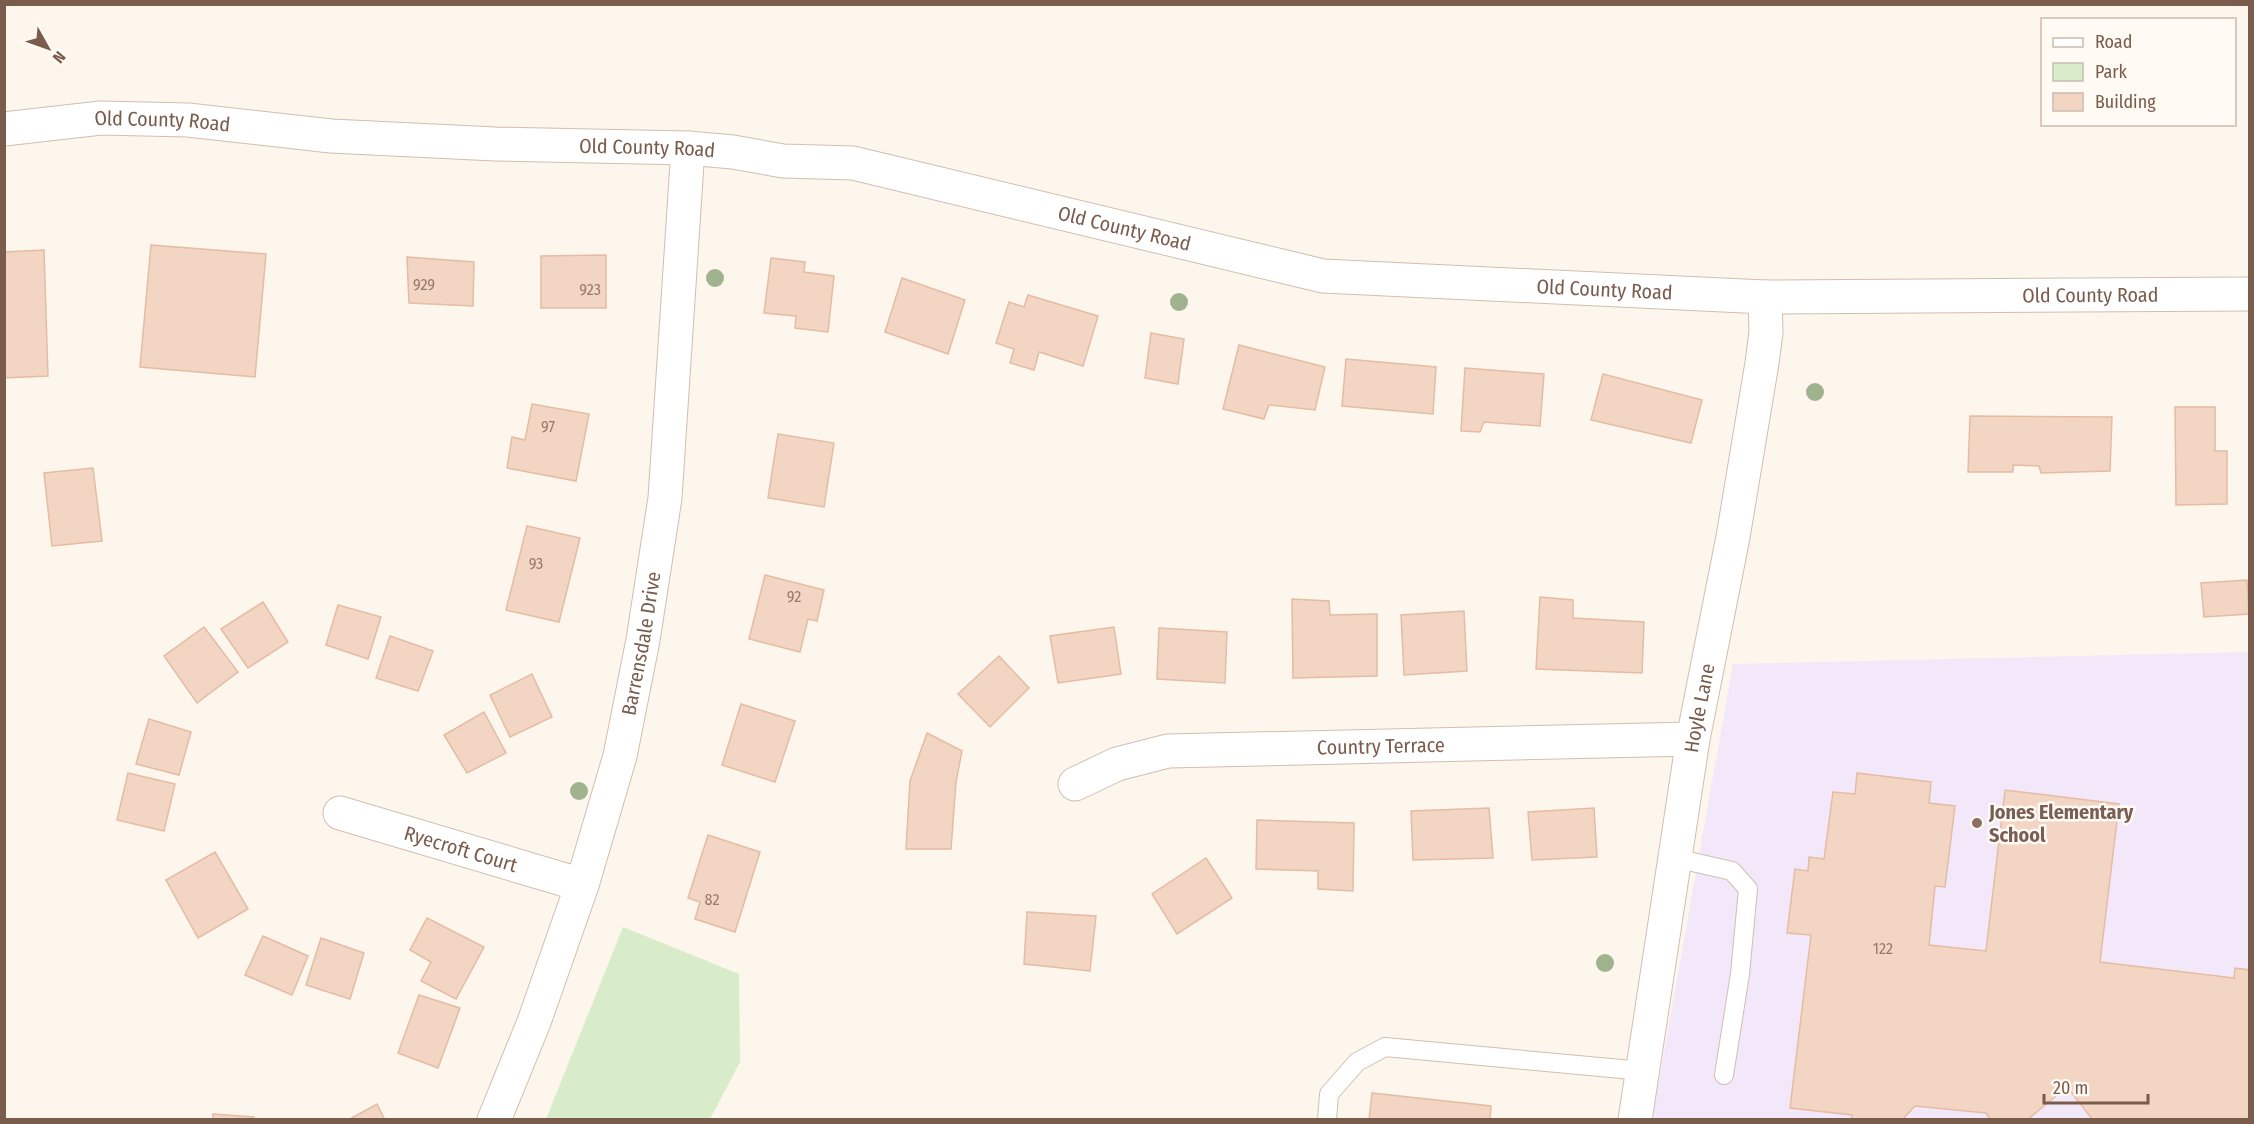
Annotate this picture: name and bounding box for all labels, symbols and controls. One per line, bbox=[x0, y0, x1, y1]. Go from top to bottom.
north arrow bbox=[18, 18, 78, 78]
legend bbox=[2041, 18, 2236, 126]
text: Road bbox=[2095, 31, 2132, 53]
text: N bbox=[49, 48, 69, 67]
text: Park bbox=[2095, 61, 2128, 83]
text: Building bbox=[2095, 91, 2156, 113]
street label: Old County Road bbox=[93, 105, 231, 137]
street label: Old County Road bbox=[579, 134, 716, 162]
street label: Old County Road bbox=[1056, 201, 1193, 256]
street label: Old County Road bbox=[1536, 274, 1673, 305]
house number: 929 bbox=[413, 275, 435, 294]
house number: 923 bbox=[579, 280, 601, 299]
street label: Old County Road bbox=[2022, 283, 2158, 307]
house number: 97 bbox=[541, 417, 556, 436]
house number: 93 bbox=[529, 554, 543, 573]
street label: Barrensdale Drive bbox=[616, 570, 665, 717]
house number: 92 bbox=[787, 587, 801, 606]
street label: Hoyle Lane bbox=[1679, 661, 1720, 754]
street label: Country Terrace bbox=[1317, 733, 1445, 760]
place label: Jones Elementary School bbox=[1988, 800, 2134, 847]
marker: Jones Elementary School bbox=[1970, 816, 1984, 830]
street label: Ryecroft Court bbox=[401, 821, 521, 877]
house number: 82 bbox=[705, 890, 719, 909]
house number: 122 bbox=[1873, 939, 1893, 958]
scale bar bbox=[2044, 1067, 2148, 1105]
text: 20 m bbox=[2053, 1077, 2088, 1099]

